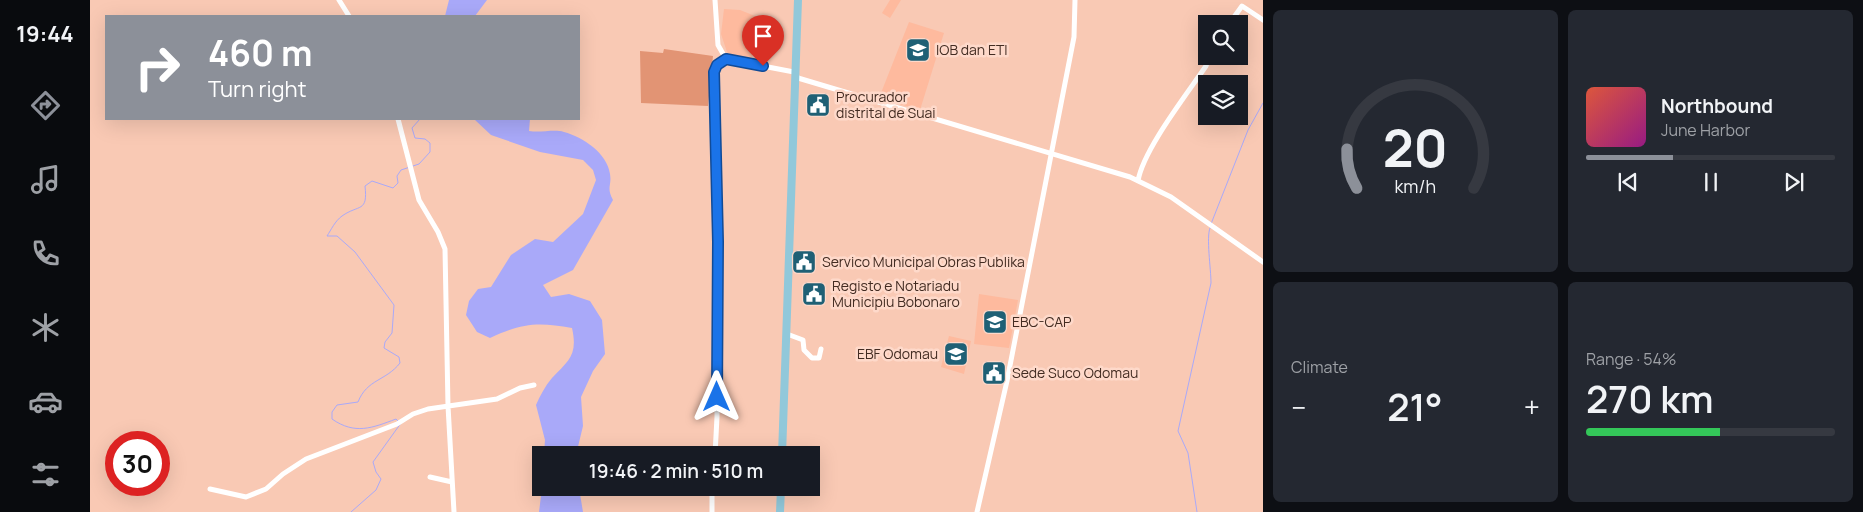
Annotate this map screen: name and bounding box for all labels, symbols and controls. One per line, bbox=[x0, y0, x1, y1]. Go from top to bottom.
pin bbox=[742, 15, 784, 66]
map controls bbox=[1198, 15, 1248, 125]
button: search bbox=[1198, 15, 1248, 65]
text: 19:44 bbox=[16, 19, 74, 49]
icon: arrive bbox=[749, 22, 777, 50]
text: 460 m bbox=[208, 29, 313, 77]
icon: right bbox=[125, 35, 190, 100]
school or university icon: IOB dan ETI bbox=[905, 37, 931, 63]
place label: IOB dan ETI bbox=[936, 40, 1008, 59]
text: Turn right bbox=[208, 74, 306, 104]
button: layers bbox=[1198, 75, 1248, 125]
place label: Procurador distrital de Suai bbox=[836, 87, 936, 122]
icon: directions bbox=[28, 88, 63, 123]
public building icon: Procurador distrital de Suai bbox=[805, 92, 831, 118]
text: Northbound bbox=[1661, 93, 1773, 119]
text: 20 bbox=[1383, 112, 1448, 183]
text: June Harbor bbox=[1661, 119, 1750, 141]
icon: music bbox=[28, 162, 63, 197]
icon: previous bbox=[1614, 168, 1642, 196]
icon: pause bbox=[1697, 168, 1725, 196]
icon: next bbox=[1780, 168, 1808, 196]
text: km/h bbox=[1395, 174, 1436, 198]
icon: phone bbox=[28, 236, 63, 271]
public building icon: Servico Municipal Obras Publika bbox=[791, 249, 817, 275]
place label: Servico Municipal Obras Publika bbox=[822, 252, 1025, 271]
place label: Registo e Notariadu Municipiu Bobonaro bbox=[832, 276, 960, 311]
public building icon: Registo e Notariadu Municipiu Bobonaro bbox=[801, 281, 827, 307]
school or university icon: EBC-CAP bbox=[982, 309, 1008, 335]
icon: climate bbox=[28, 310, 63, 345]
place label: EBC-CAP bbox=[1012, 312, 1072, 331]
school or university icon: EBF Odomau bbox=[943, 341, 969, 367]
place label: EBF Odomau bbox=[857, 344, 938, 363]
text: Range · 54% bbox=[1586, 348, 1676, 370]
text: Climate bbox=[1291, 356, 1348, 378]
public building icon: Sede Suco Odomau bbox=[981, 360, 1007, 386]
place label: Sede Suco Odomau bbox=[1012, 363, 1138, 382]
position arrow bbox=[690, 370, 742, 422]
text: 270 km bbox=[1586, 372, 1714, 424]
text: 21° bbox=[1387, 380, 1443, 432]
icon: car bbox=[28, 384, 63, 419]
text: − bbox=[1291, 388, 1306, 426]
text: + bbox=[1524, 388, 1540, 426]
speed limit sign: 30 bbox=[105, 431, 170, 496]
icon: filters bbox=[28, 457, 63, 492]
text: 19:46 · 2 min · 510 m bbox=[589, 458, 763, 484]

